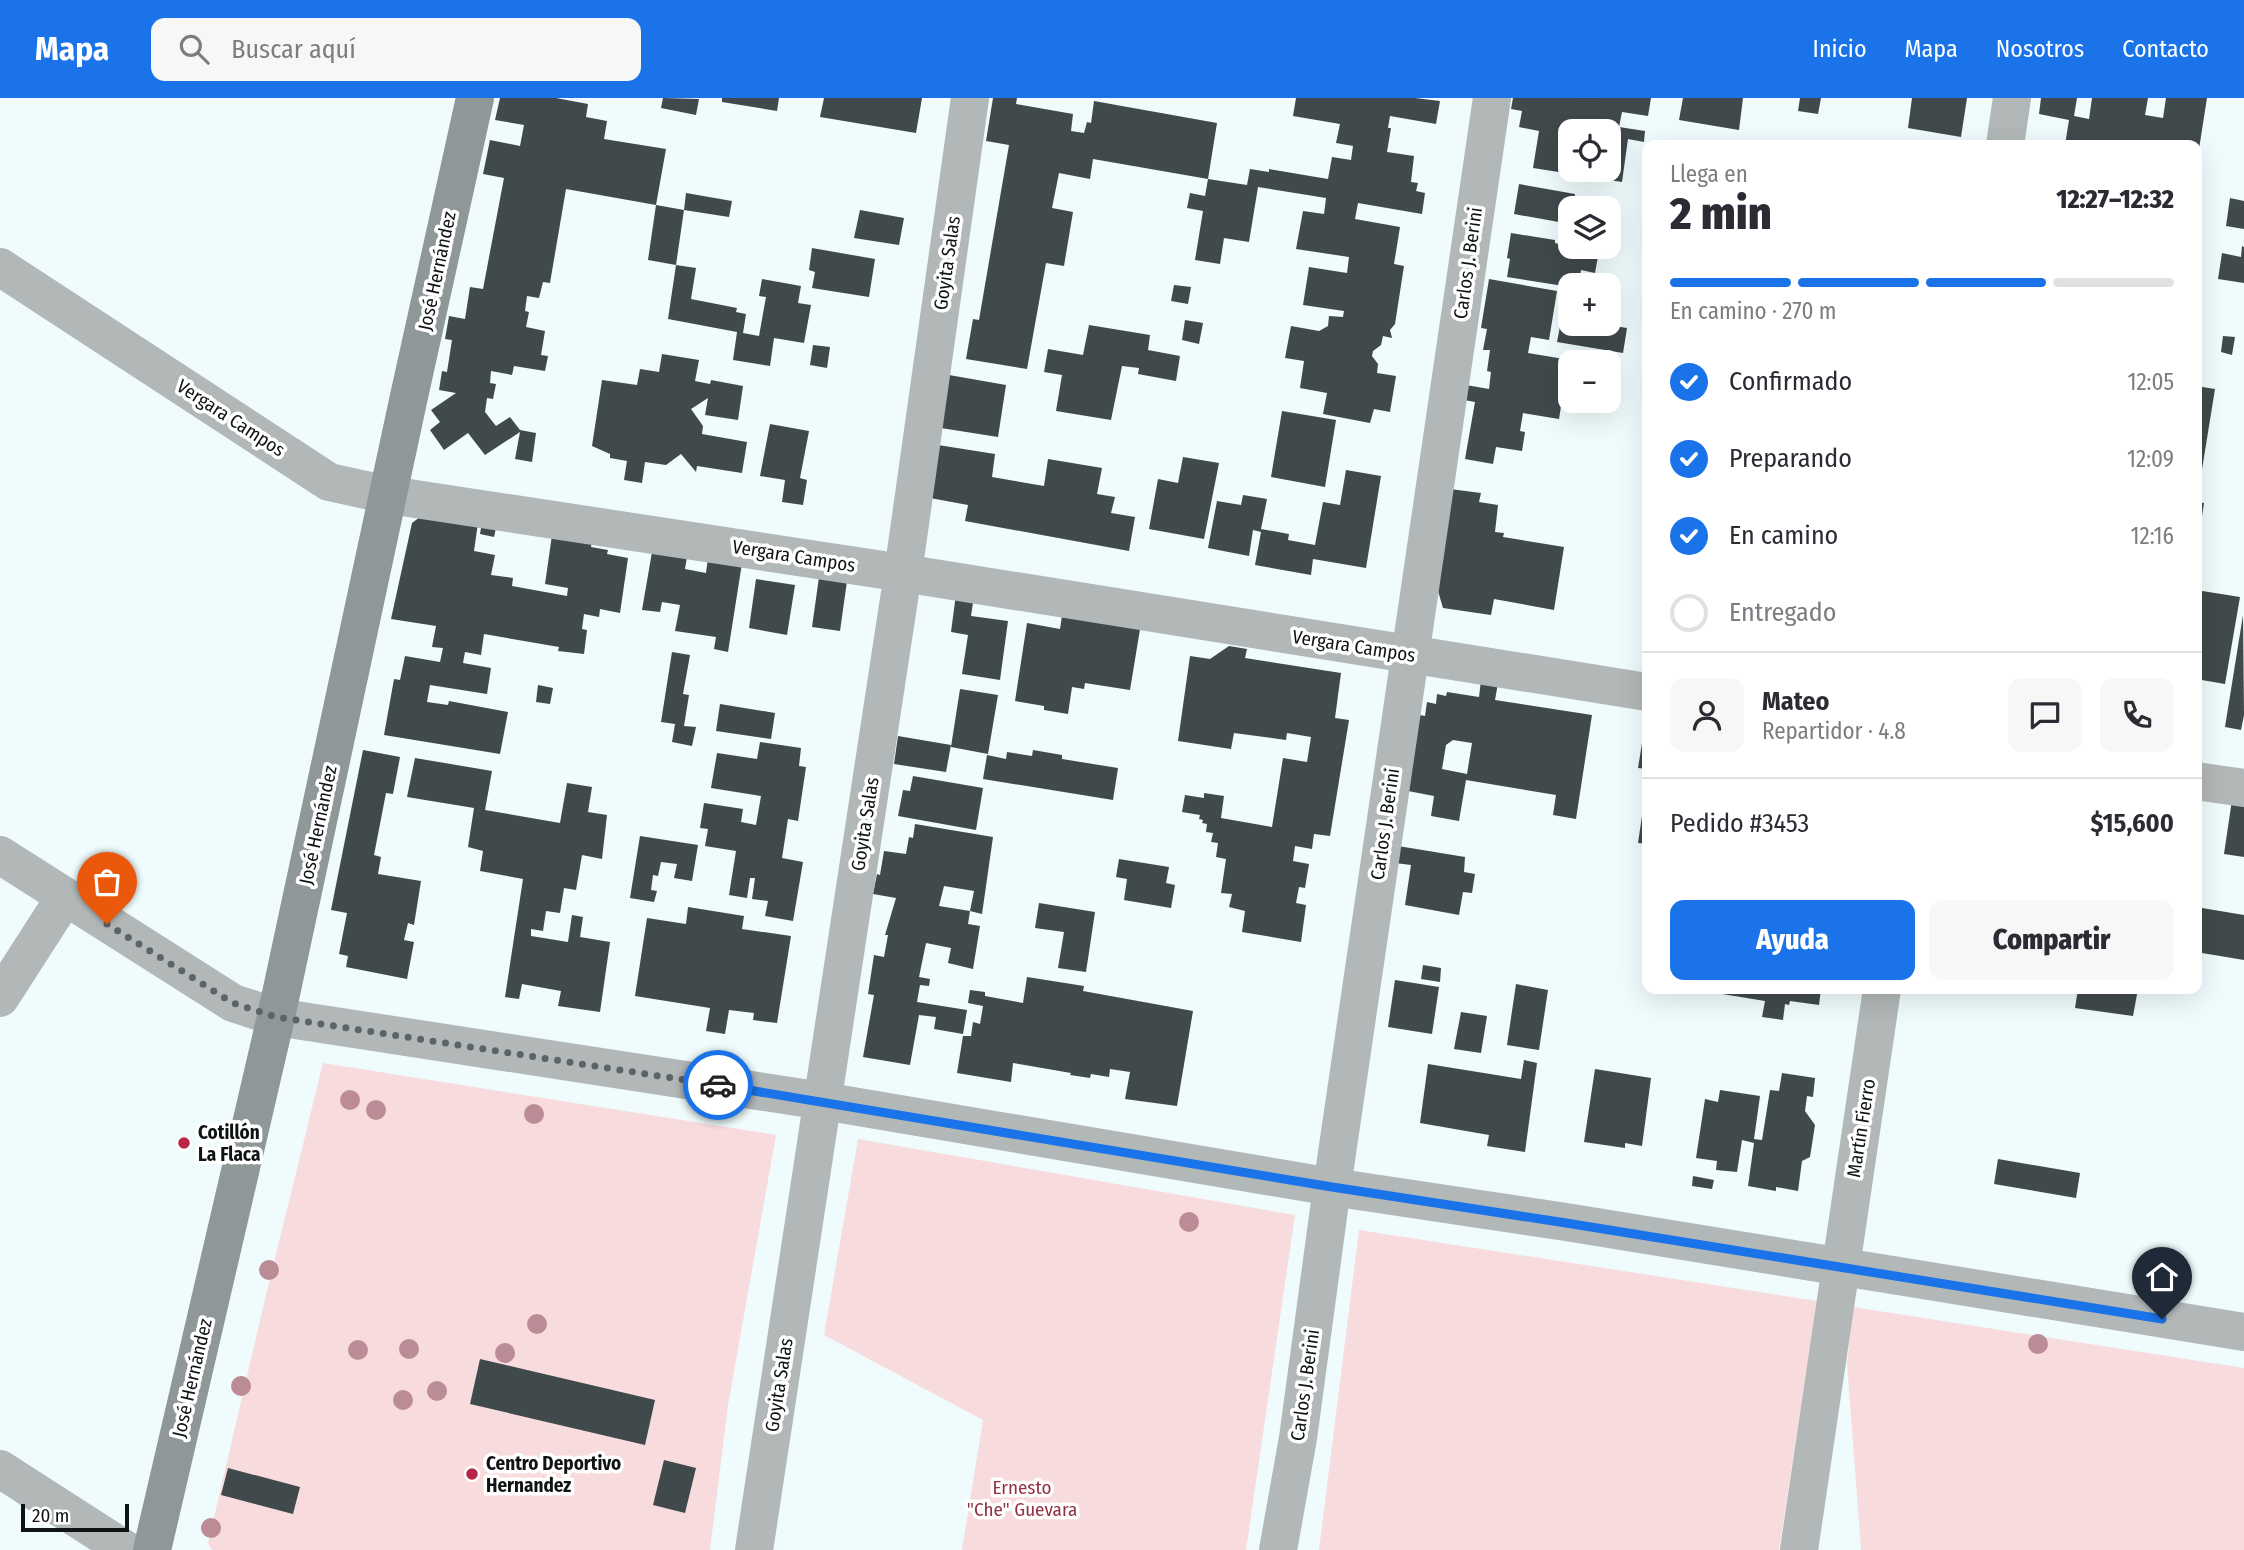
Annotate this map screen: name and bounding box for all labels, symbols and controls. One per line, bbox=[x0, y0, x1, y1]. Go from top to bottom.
search box bbox=[151, 18, 641, 81]
text: Mapa bbox=[35, 29, 109, 69]
icon: search bbox=[175, 30, 213, 68]
text: Buscar aquí bbox=[231, 34, 356, 65]
text: Inicio bbox=[1813, 35, 1867, 63]
text: Mapa bbox=[1905, 35, 1958, 63]
text: Nosotros bbox=[1996, 35, 2084, 63]
text: Contacto bbox=[2122, 35, 2209, 63]
map controls bbox=[1558, 119, 1621, 413]
button: locate bbox=[1558, 119, 1621, 182]
text: Llega en bbox=[1670, 160, 1748, 188]
text: 12:27–12:32 bbox=[2056, 184, 2174, 215]
text: 2 min bbox=[1670, 186, 1772, 241]
button: layers bbox=[1558, 196, 1621, 259]
street label: Carlos J. Berini bbox=[1449, 206, 1487, 320]
street label: José Hernández bbox=[413, 209, 461, 333]
street label: Goyita Salas bbox=[929, 215, 965, 311]
button: + bbox=[1558, 273, 1621, 336]
text: En camino · 270 m bbox=[1670, 297, 1836, 325]
button: − bbox=[1558, 350, 1621, 413]
icon: check bbox=[1670, 363, 1708, 401]
text: Confirmado bbox=[1729, 366, 1852, 397]
text: 12:05 bbox=[2127, 368, 2174, 396]
street label: Vergara Campos bbox=[173, 375, 289, 461]
icon: check bbox=[1670, 440, 1708, 478]
text: Preparando bbox=[1729, 443, 1852, 474]
text: 12:09 bbox=[2127, 445, 2174, 473]
icon: check bbox=[1670, 517, 1708, 555]
text: En camino bbox=[1729, 520, 1838, 551]
text: 12:16 bbox=[2131, 522, 2174, 550]
street label: Vergara Campos bbox=[731, 535, 857, 577]
text: Entregado bbox=[1729, 597, 1836, 628]
street label: Vergara Campos bbox=[1291, 625, 1417, 667]
button: person bbox=[1670, 678, 1744, 752]
button: chat bbox=[2008, 678, 2082, 752]
button: phone bbox=[2100, 678, 2174, 752]
text: Mateo bbox=[1762, 686, 1829, 717]
text: Repartidor · 4.8 bbox=[1762, 717, 1906, 745]
street label: José Hernández bbox=[294, 763, 342, 887]
street label: Carlos J. Berini bbox=[1366, 767, 1404, 881]
street label: Goyita Salas bbox=[846, 775, 884, 873]
text: Pedido #3453 bbox=[1670, 808, 1809, 839]
text: $15,600 bbox=[2091, 808, 2174, 839]
pin bbox=[77, 852, 137, 924]
icon: bag bbox=[88, 863, 126, 901]
button: Ayuda bbox=[1670, 900, 1915, 980]
button: Compartir bbox=[1929, 900, 2174, 980]
courier bbox=[683, 1050, 753, 1120]
icon: car bbox=[699, 1066, 737, 1104]
street label: Martín Fierro bbox=[1842, 1077, 1880, 1179]
place label: Cotillón La Flaca bbox=[198, 1121, 260, 1166]
marker: Cotillón La Flaca bbox=[176, 1135, 192, 1151]
pin bbox=[2132, 1247, 2192, 1319]
icon: home bbox=[2143, 1258, 2181, 1296]
street label: José Hernández bbox=[167, 1316, 217, 1440]
street label: Carlos J. Berini bbox=[1286, 1328, 1324, 1442]
street label: Goyita Salas bbox=[760, 1336, 798, 1434]
place label: Centro Deportivo Hernandez bbox=[486, 1452, 621, 1497]
marker: Centro Deportivo Hernandez bbox=[464, 1466, 480, 1482]
park label: Ernesto "Che" Guevara bbox=[967, 1476, 1077, 1521]
scale bar bbox=[21, 1501, 130, 1533]
text: 20 m bbox=[32, 1504, 69, 1527]

